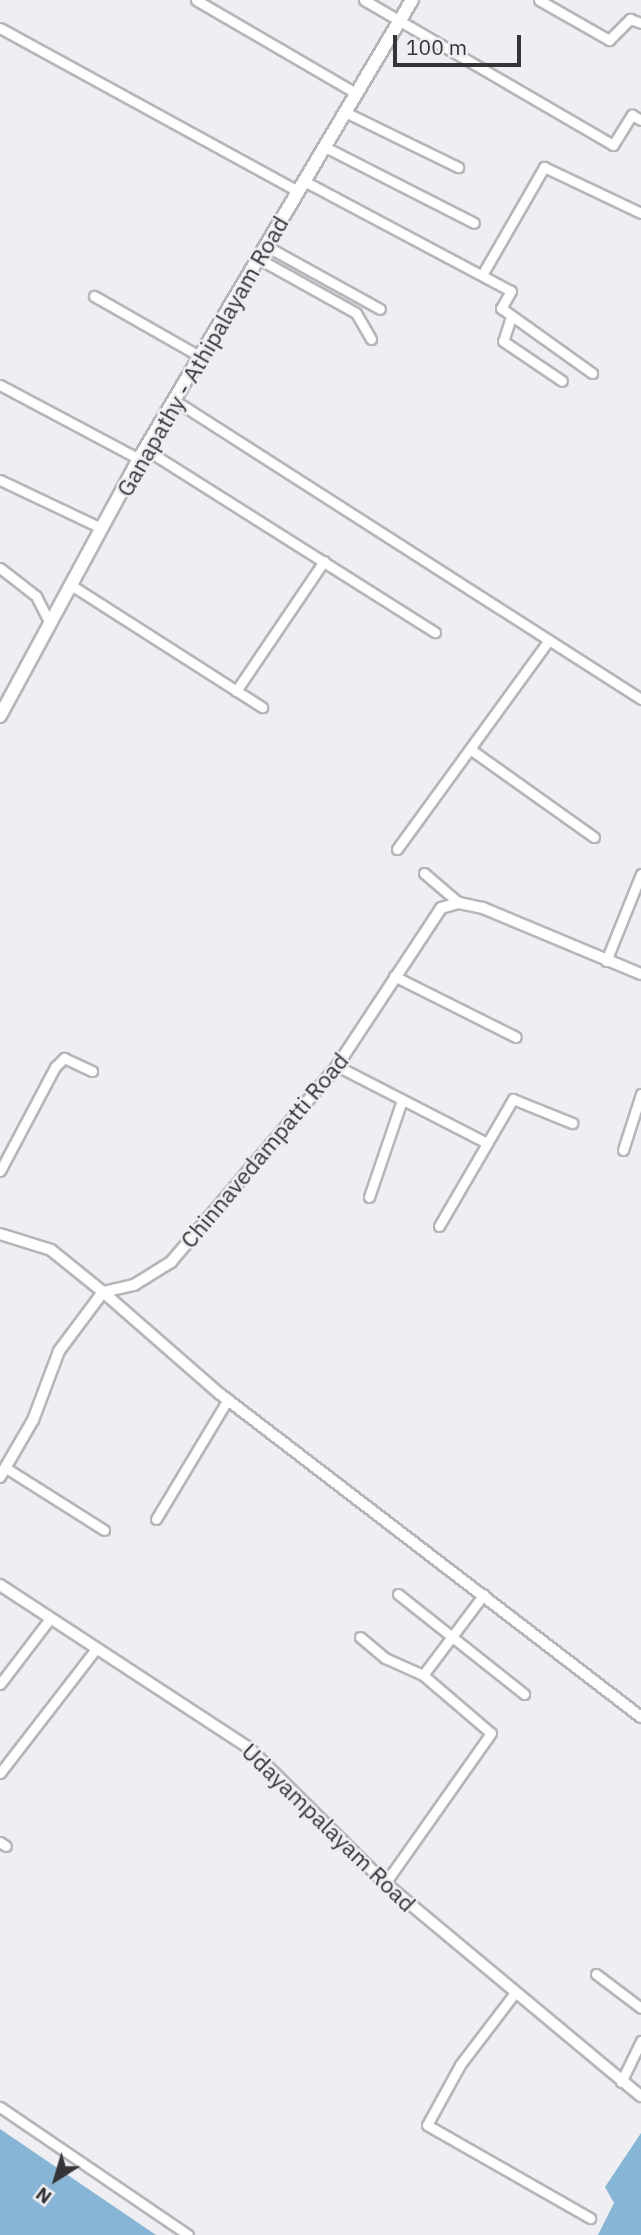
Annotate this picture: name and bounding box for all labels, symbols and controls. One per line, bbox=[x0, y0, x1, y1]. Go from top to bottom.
scale bar bbox=[396, 21, 524, 65]
text: 100 m bbox=[406, 33, 467, 61]
street label: Ganapathy - Athipalayam Road bbox=[110, 211, 294, 501]
street label: Chinnavedampatti Road bbox=[174, 1047, 354, 1253]
street label: Udayampalayam Road bbox=[237, 1737, 421, 1917]
north arrow bbox=[21, 2144, 91, 2214]
text: N bbox=[31, 2182, 56, 2210]

